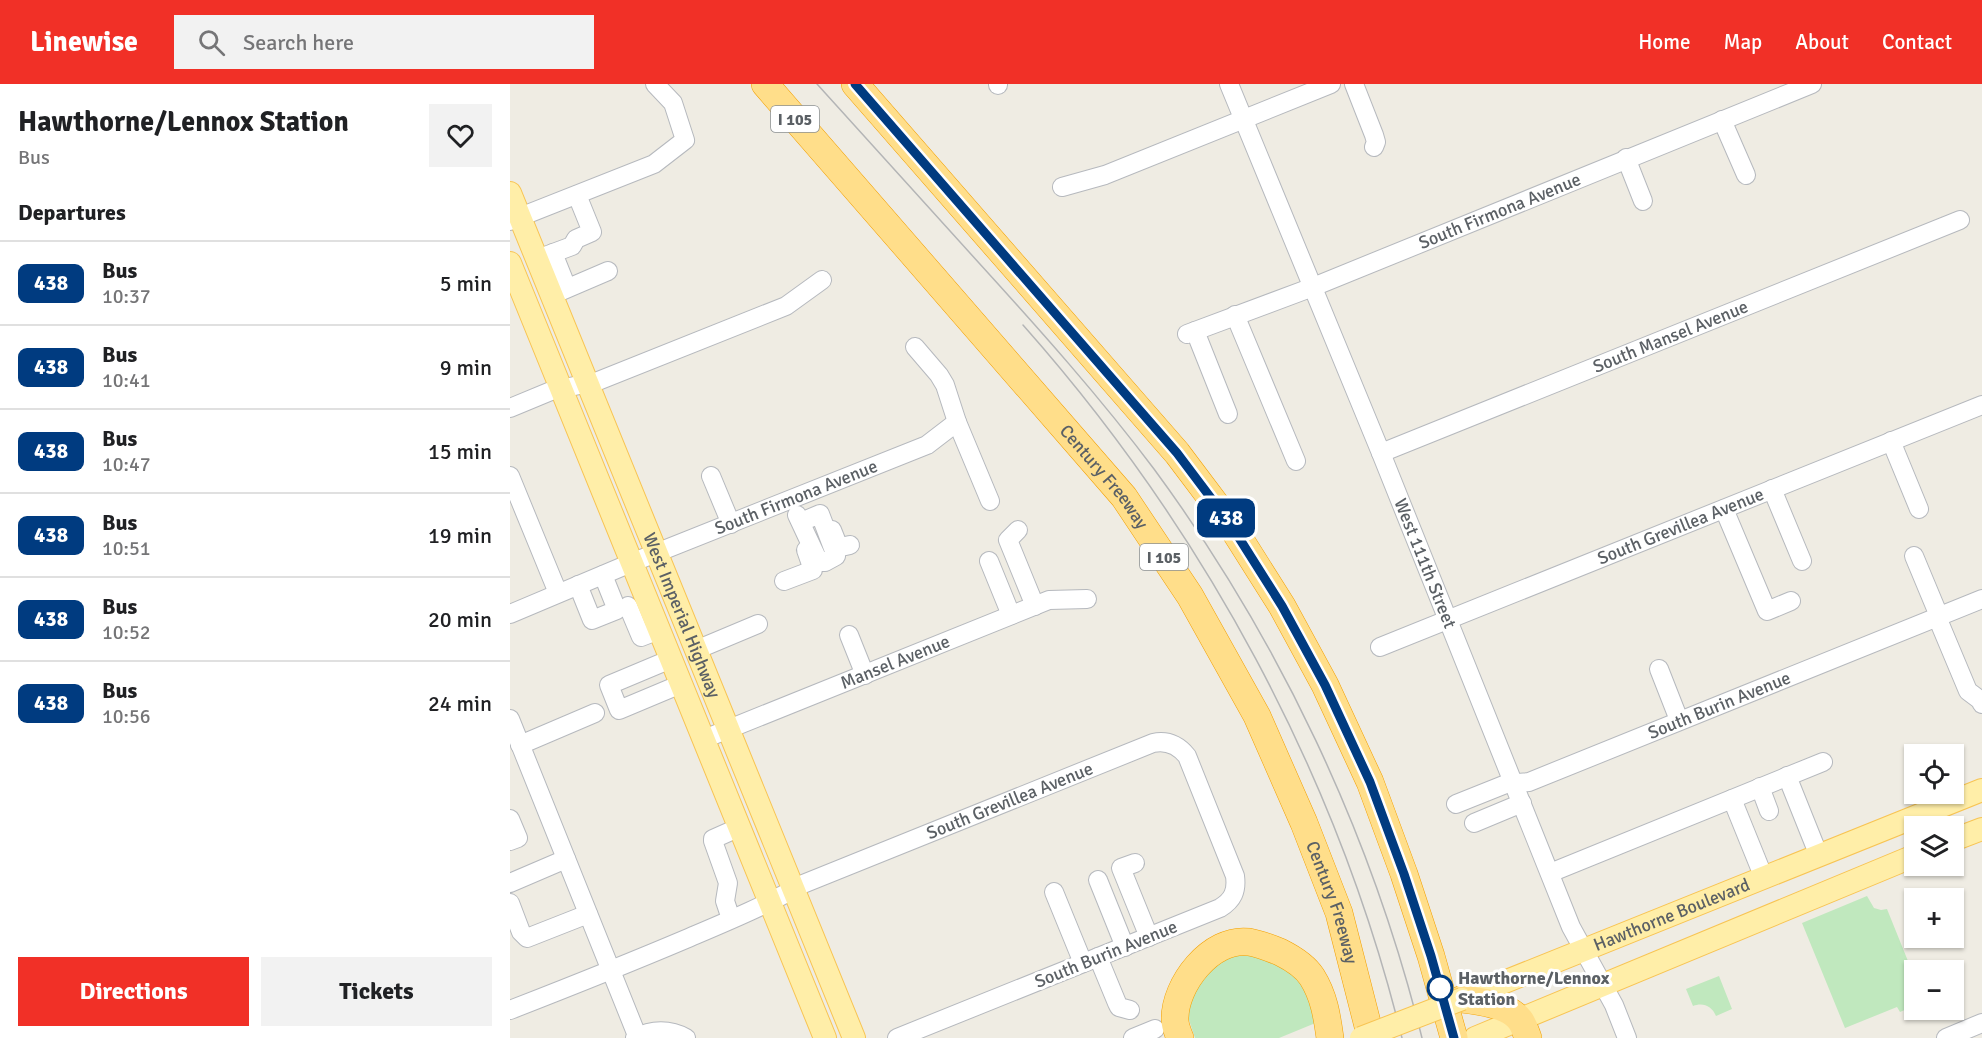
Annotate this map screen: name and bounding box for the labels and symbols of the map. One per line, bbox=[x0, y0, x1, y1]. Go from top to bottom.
road number: I 105 bbox=[771, 106, 819, 132]
street label: South Firmona Avenue bbox=[1415, 168, 1584, 254]
street label: South Mansel Avenue bbox=[1590, 295, 1751, 378]
street label: Century Freeway bbox=[1055, 420, 1153, 534]
street label: South Firmona Avenue bbox=[712, 455, 881, 539]
street label: South Grevillea Avenue bbox=[1594, 483, 1767, 569]
street label: West 111th Street bbox=[1389, 495, 1461, 632]
line badge: 438 bbox=[1192, 498, 1260, 538]
street label: West Imperial Highway bbox=[638, 529, 726, 702]
road number: I 105 bbox=[1140, 544, 1188, 570]
street label: Mansel Avenue bbox=[837, 630, 953, 694]
street label: South Burin Avenue bbox=[1645, 667, 1794, 744]
street label: South Grevillea Avenue bbox=[923, 757, 1096, 844]
street label: Century Freeway bbox=[1301, 838, 1363, 967]
street label: Hawthorne Boulevard bbox=[1590, 873, 1753, 956]
street label: South Burin Avenue bbox=[1031, 915, 1181, 993]
place label: Hawthorne/Lennox Station bbox=[1458, 967, 1610, 1010]
marker: Hawthorne/Lennox Station bbox=[1427, 975, 1453, 1001]

